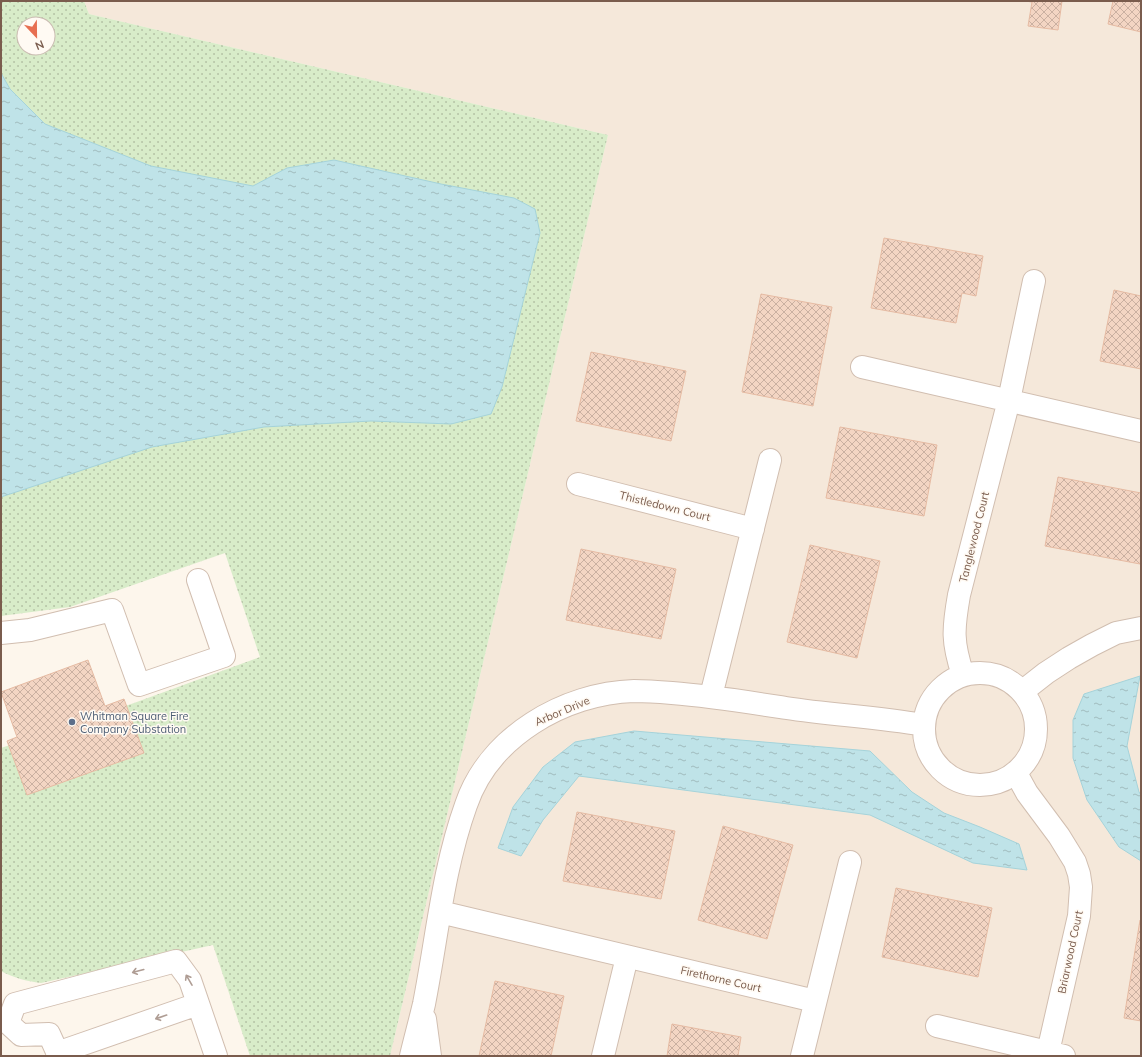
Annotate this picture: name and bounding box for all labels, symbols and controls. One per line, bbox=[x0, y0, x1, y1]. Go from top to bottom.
north arrow bbox=[16, 16, 56, 56]
text: N bbox=[33, 37, 46, 53]
street label: Thistledown Court bbox=[618, 488, 712, 524]
street label: Tanglewood Court bbox=[956, 490, 992, 584]
street label: Arbor Drive bbox=[532, 693, 592, 729]
place label: Whitman Square Fire Company Substation bbox=[80, 709, 189, 736]
marker: Whitman Square Fire Company Substation bbox=[67, 717, 77, 727]
street label: Briarwood Court bbox=[1054, 909, 1086, 995]
street label: Firethorne Court bbox=[679, 963, 763, 995]
one-way arrow bbox=[132, 968, 145, 976]
one-way arrow bbox=[184, 974, 192, 986]
one-way arrow bbox=[155, 1014, 168, 1021]

